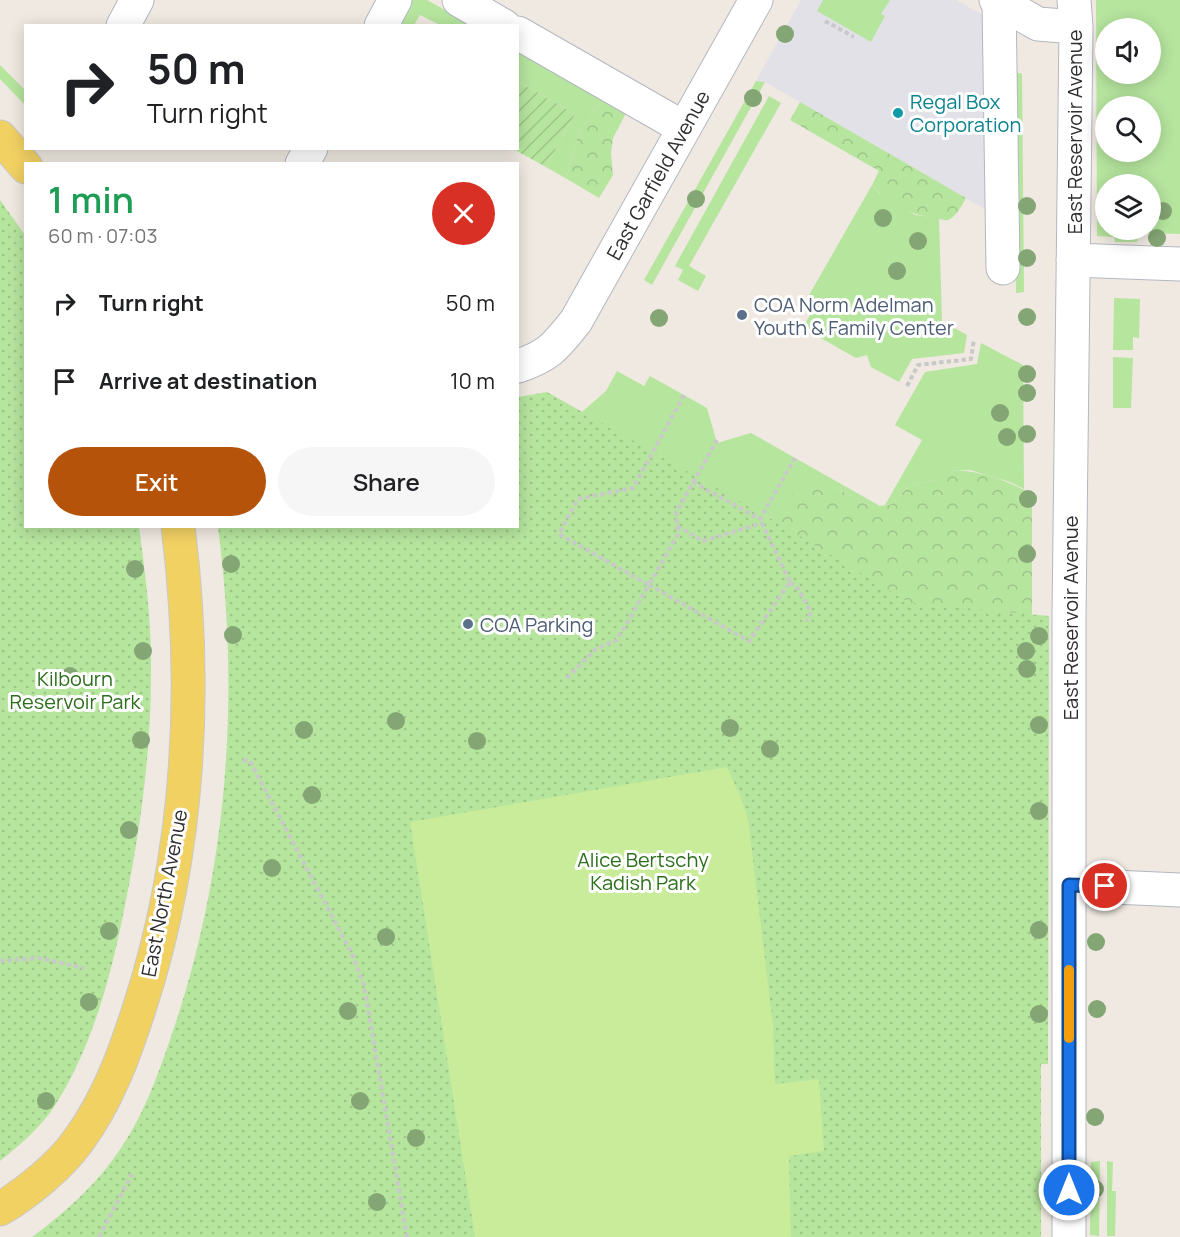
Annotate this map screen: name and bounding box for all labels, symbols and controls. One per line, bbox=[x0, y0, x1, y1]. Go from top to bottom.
map controls bbox=[1095, 18, 1161, 240]
button: sound bbox=[1095, 18, 1161, 84]
street label: East Reservoir Avenue bbox=[1061, 30, 1088, 234]
text: 50 m bbox=[147, 39, 245, 97]
icon: right bbox=[48, 48, 126, 126]
street label: East Garfield Avenue bbox=[600, 85, 716, 265]
place label: Regal Box Corporation bbox=[910, 88, 1021, 138]
text: Turn right bbox=[147, 94, 268, 131]
button: search bbox=[1095, 96, 1161, 162]
marker: Regal Box Corporation bbox=[891, 106, 905, 120]
button: layers bbox=[1095, 174, 1161, 240]
text: 1 min bbox=[48, 175, 134, 224]
button: close bbox=[432, 182, 495, 245]
text: 60 m · 07:03 bbox=[48, 222, 158, 249]
icon: right bbox=[48, 287, 81, 320]
text: Turn right bbox=[99, 288, 204, 318]
text: 50 m bbox=[446, 288, 495, 318]
place label: COA Norm Adelman Youth & Family Center bbox=[754, 291, 954, 341]
marker: COA Norm Adelman Youth & Family Center bbox=[735, 308, 749, 322]
icon: arrive bbox=[48, 365, 81, 398]
text: Arrive at destination bbox=[99, 366, 317, 396]
text: 10 m bbox=[450, 366, 495, 396]
button: Exit bbox=[48, 447, 266, 516]
button: Share bbox=[278, 447, 495, 516]
street label: East Reservoir Avenue bbox=[1057, 516, 1084, 720]
place label: COA Parking bbox=[480, 611, 593, 638]
marker: COA Parking bbox=[461, 617, 475, 631]
park label: Kilbourn Reservoir Park bbox=[9, 665, 142, 715]
street label: East North Avenue bbox=[135, 807, 193, 979]
park label: Alice Bertschy Kadish Park bbox=[577, 846, 709, 896]
pin bbox=[1079, 860, 1130, 911]
icon: arrive bbox=[1088, 869, 1121, 902]
position arrow bbox=[1037, 1158, 1101, 1222]

